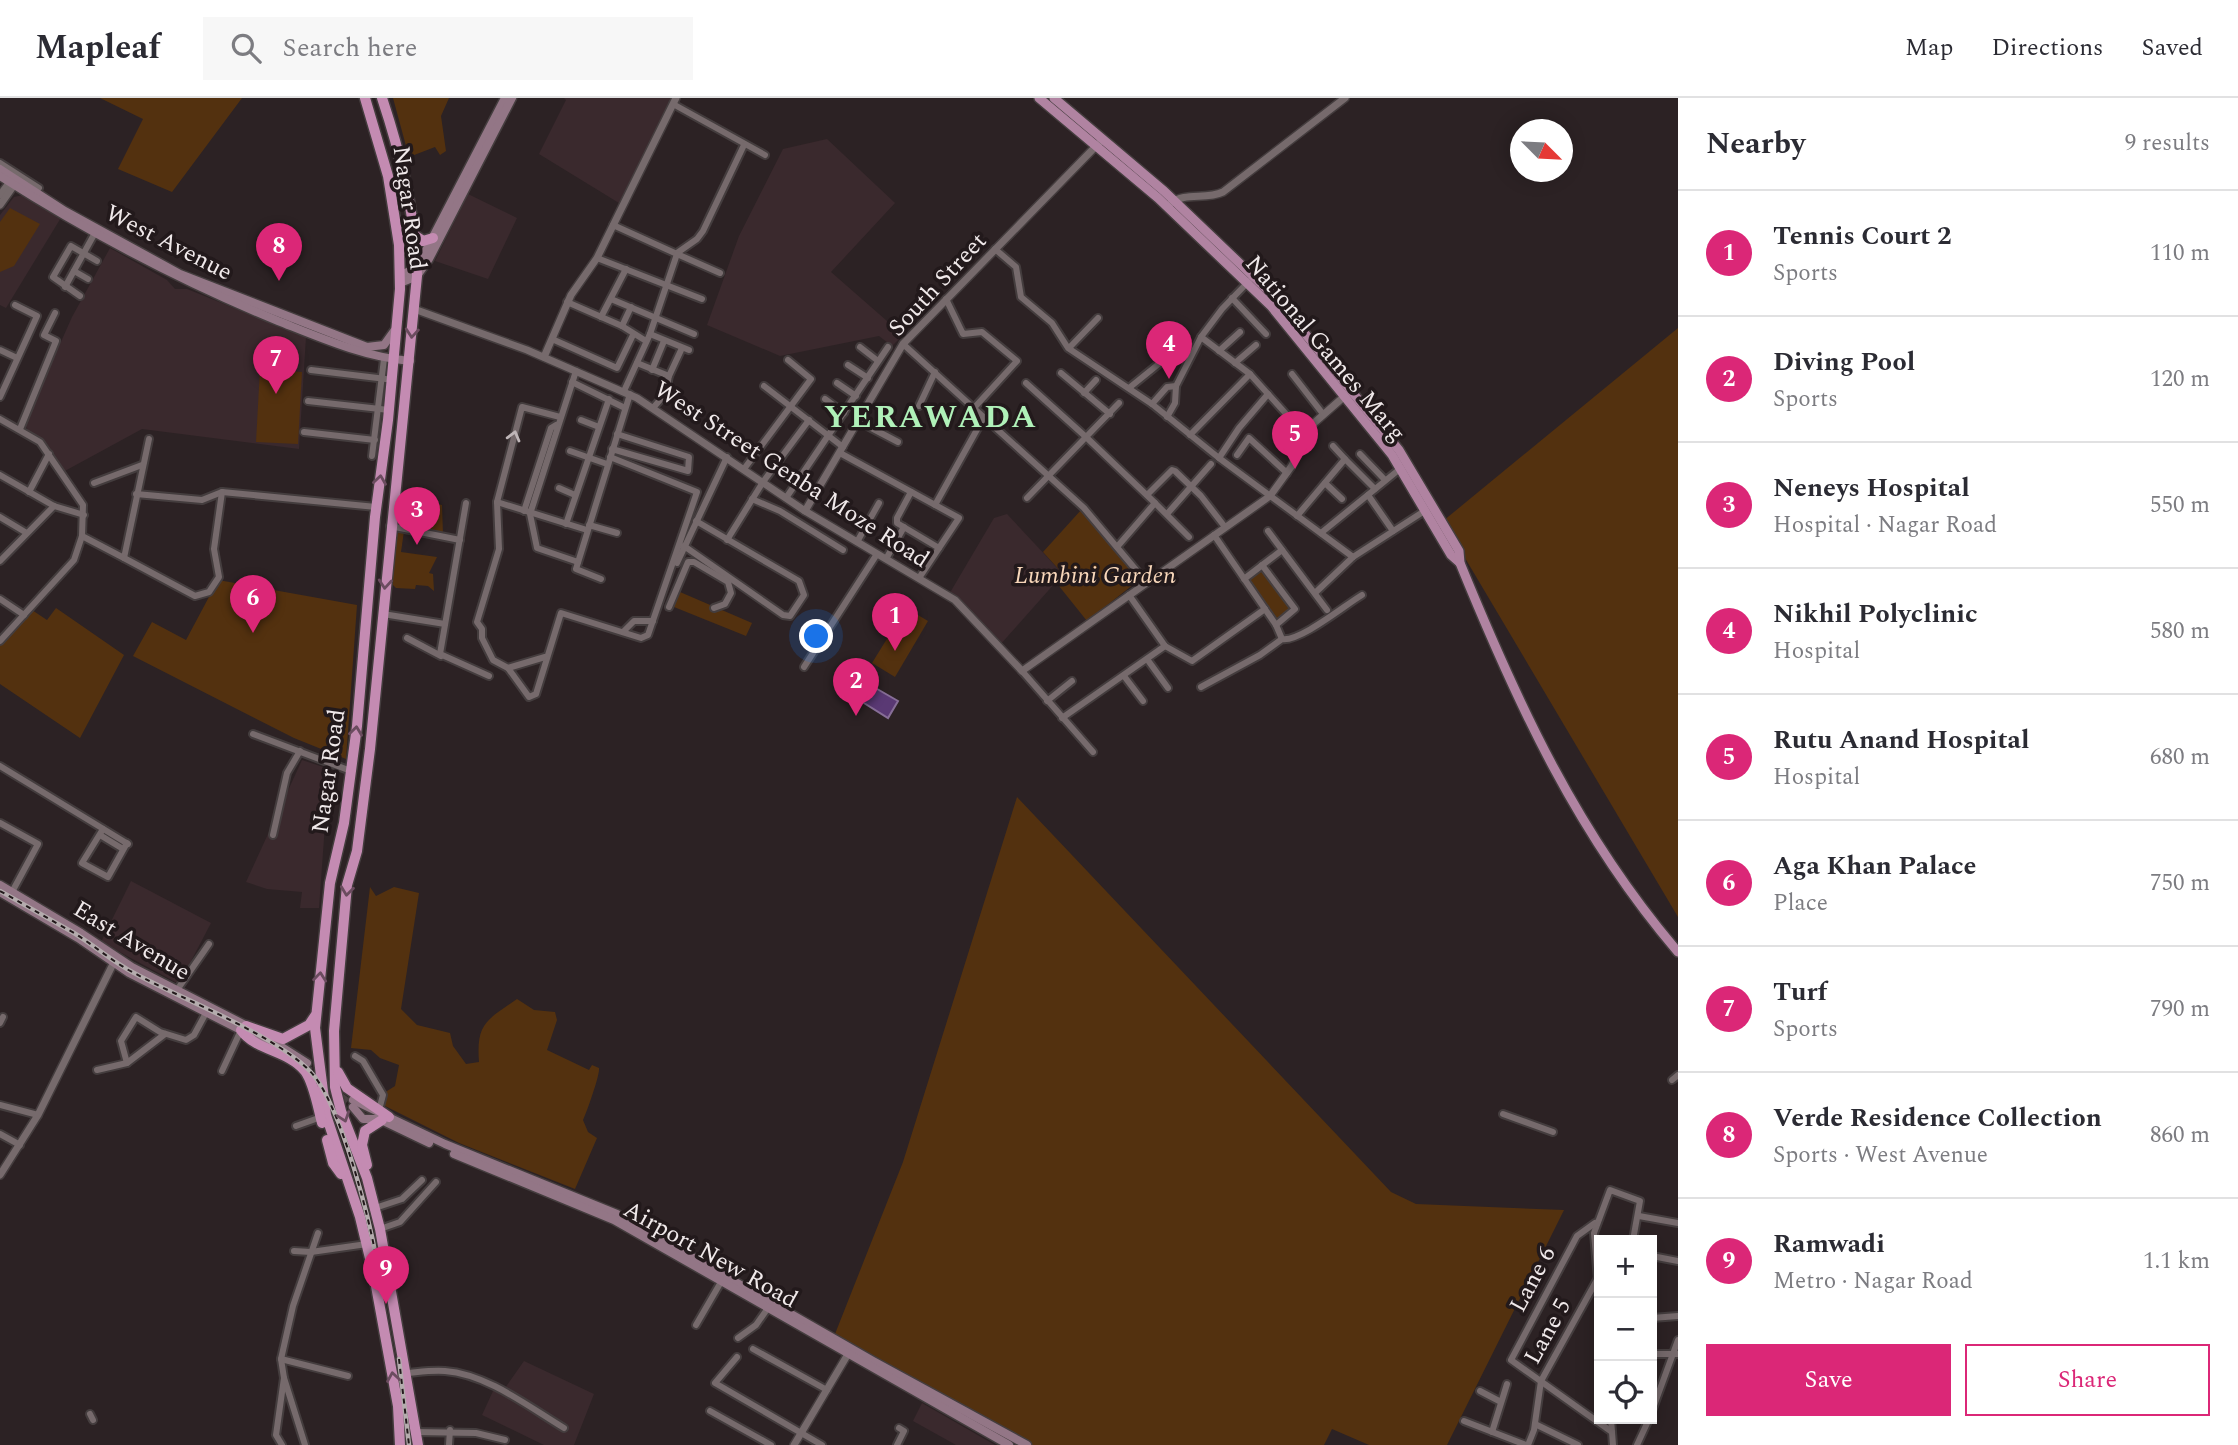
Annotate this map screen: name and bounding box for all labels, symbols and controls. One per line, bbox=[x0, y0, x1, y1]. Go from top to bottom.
search box bbox=[203, 17, 693, 80]
text: Mapleaf bbox=[35, 23, 161, 73]
text: Search here bbox=[283, 28, 417, 68]
icon: search bbox=[227, 29, 265, 67]
text: Map bbox=[1905, 30, 1953, 66]
text: Directions bbox=[1991, 30, 2103, 66]
text: Saved bbox=[2141, 30, 2203, 66]
north arrow bbox=[1510, 119, 1573, 182]
text: Nearby bbox=[1706, 121, 1805, 167]
text: 9 results bbox=[2125, 126, 2210, 161]
street label: Nagar Road bbox=[383, 144, 436, 272]
street label: West Avenue bbox=[99, 195, 238, 290]
text: Tennis Court 2 bbox=[1773, 216, 1952, 256]
pin: 8 bbox=[256, 223, 302, 281]
street label: South Street bbox=[880, 224, 996, 345]
text: 1 bbox=[1723, 236, 1735, 271]
text: 110 m bbox=[2150, 236, 2210, 271]
street label: National Games Marg bbox=[1236, 247, 1414, 450]
text: Sports bbox=[1773, 256, 1838, 291]
pin: 4 bbox=[1146, 321, 1192, 379]
one-way arrow bbox=[405, 328, 420, 339]
pin: 7 bbox=[253, 336, 299, 394]
text: Diving Pool bbox=[1773, 342, 1915, 382]
text: 2 bbox=[1723, 362, 1735, 397]
text: 120 m bbox=[2150, 362, 2210, 397]
street label: West Street Genba Moze Road bbox=[647, 372, 936, 578]
text: Sports bbox=[1773, 382, 1838, 417]
district label: YERAWADA bbox=[824, 393, 1038, 442]
pin: 5 bbox=[1272, 411, 1318, 469]
one-way arrow bbox=[506, 430, 520, 442]
text: Neneys Hospital bbox=[1773, 468, 1970, 508]
one-way arrow bbox=[372, 474, 387, 486]
pin: 3 bbox=[394, 487, 440, 545]
text: 3 bbox=[1723, 488, 1735, 523]
text: 550 m bbox=[2150, 488, 2210, 523]
text: Hospital · Nagar Road bbox=[1773, 508, 1997, 543]
park label: Lumbini Garden bbox=[1014, 558, 1176, 594]
pin: 6 bbox=[230, 575, 276, 633]
one-way arrow bbox=[378, 579, 393, 590]
pin: 1 bbox=[872, 593, 918, 651]
text: Nikhil Polyclinic bbox=[1773, 594, 1978, 634]
text: 4 bbox=[1723, 614, 1735, 649]
text: 580 m bbox=[2150, 614, 2210, 649]
your location bbox=[799, 619, 833, 653]
text: Hospital bbox=[1773, 634, 1860, 669]
pin: 2 bbox=[833, 658, 879, 716]
street label: Nagar Road bbox=[302, 707, 355, 835]
text: Rutu Anand Hospital bbox=[1773, 720, 2029, 760]
one-way arrow bbox=[348, 725, 363, 736]
text: 5 bbox=[1723, 740, 1735, 775]
text: 680 m bbox=[2150, 740, 2210, 775]
text: Hospital bbox=[1773, 760, 1860, 795]
text: Aga Khan Palace bbox=[1773, 846, 1976, 886]
text: 6 bbox=[1723, 866, 1735, 901]
text: 750 m bbox=[2150, 866, 2210, 901]
one-way arrow bbox=[340, 885, 355, 897]
text: Place bbox=[1773, 886, 1828, 921]
street label: East Avenue bbox=[66, 892, 197, 990]
one-way arrow bbox=[312, 971, 327, 982]
text: Turf bbox=[1773, 972, 1827, 1012]
text: 7 bbox=[1723, 992, 1735, 1027]
text: 790 m bbox=[2150, 992, 2210, 1027]
text: Sports bbox=[1773, 1012, 1838, 1047]
text: Verde Residence Collection bbox=[1773, 1098, 2102, 1138]
one-way arrow bbox=[336, 1110, 350, 1123]
text: 8 bbox=[1723, 1118, 1735, 1153]
text: 860 m bbox=[2150, 1118, 2210, 1153]
text: Sports · West Avenue bbox=[1773, 1138, 1988, 1173]
street label: Airport New Road bbox=[617, 1192, 804, 1318]
text: Ramwadi bbox=[1773, 1224, 1885, 1264]
map controls bbox=[1594, 1235, 1657, 1424]
button: + bbox=[1594, 1235, 1657, 1298]
street label: Lane 6 bbox=[1500, 1240, 1565, 1319]
text: 9 bbox=[1723, 1244, 1735, 1279]
text: 1.1 km bbox=[2143, 1244, 2210, 1279]
pin: 9 bbox=[363, 1246, 409, 1304]
text: Metro · Nagar Road bbox=[1773, 1264, 1973, 1299]
street label: Lane 5 bbox=[1515, 1292, 1581, 1371]
button: − bbox=[1594, 1298, 1657, 1361]
button: Save bbox=[1706, 1344, 1951, 1416]
button: Share bbox=[1965, 1344, 2210, 1416]
button: locate bbox=[1594, 1361, 1657, 1424]
one-way arrow bbox=[386, 1371, 401, 1383]

